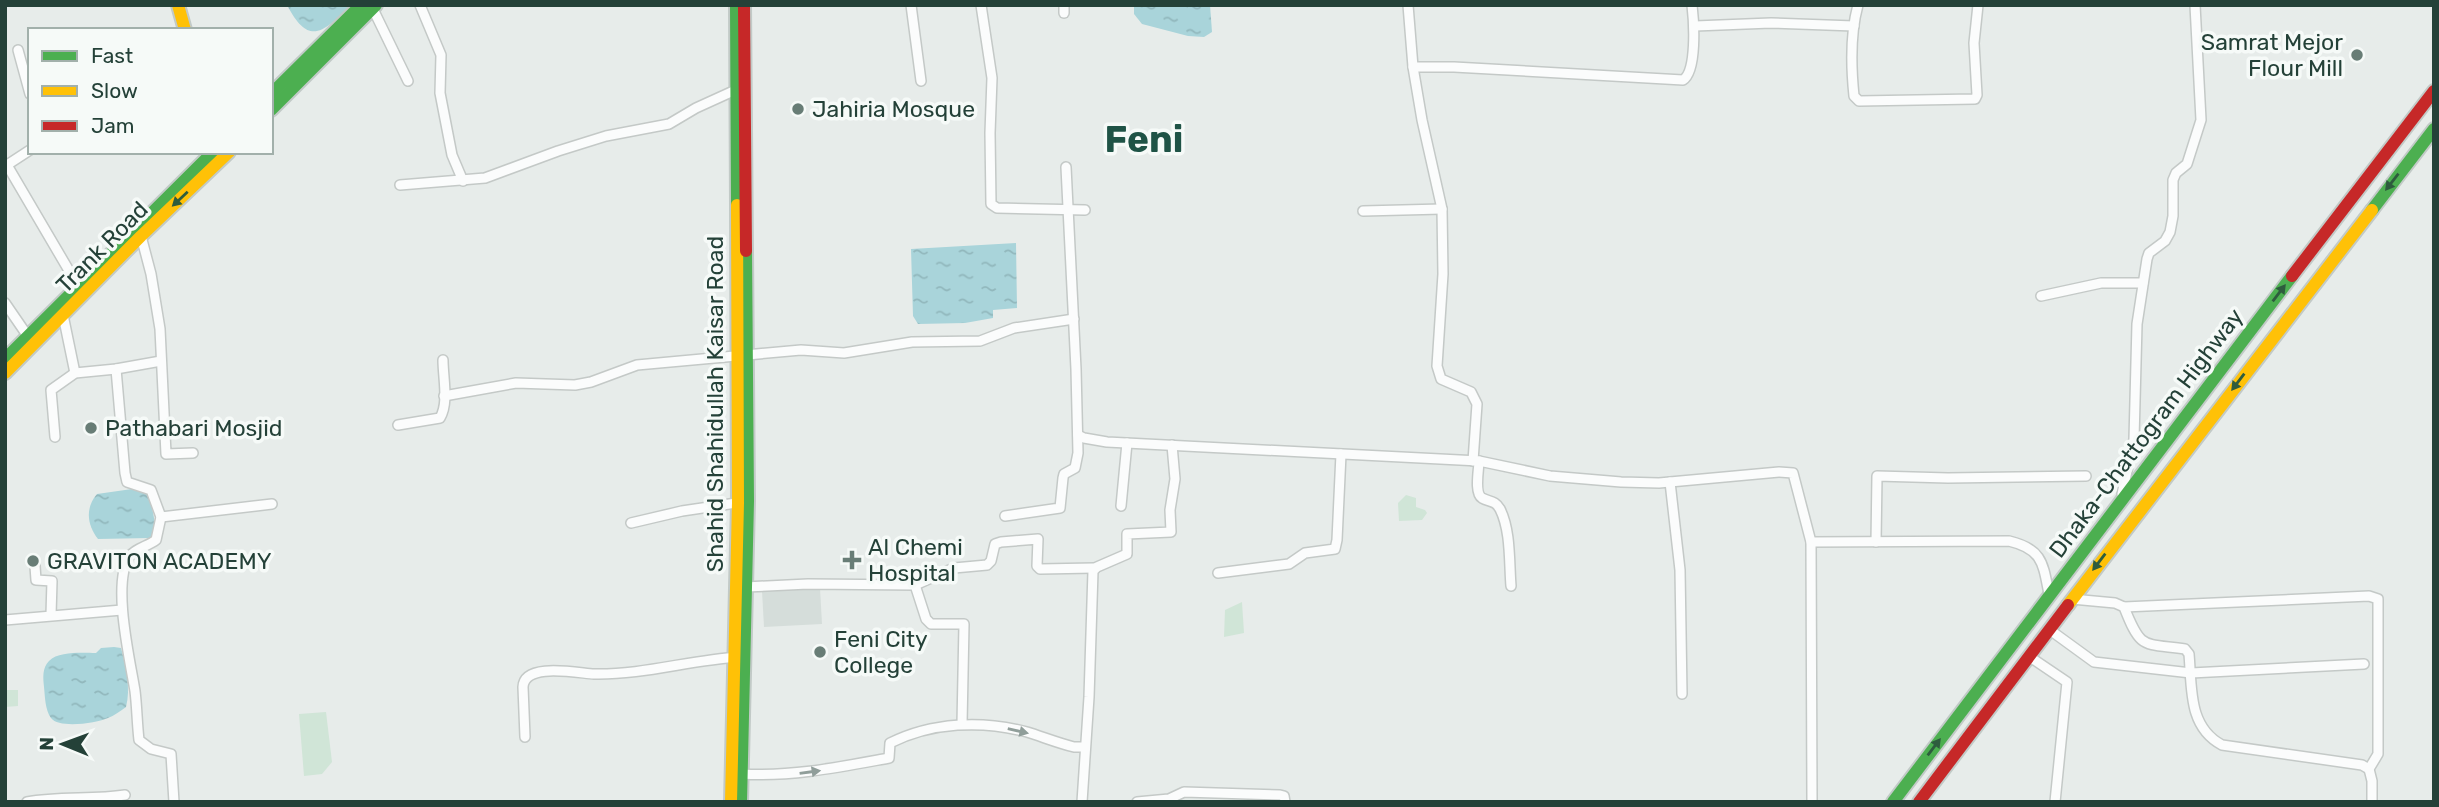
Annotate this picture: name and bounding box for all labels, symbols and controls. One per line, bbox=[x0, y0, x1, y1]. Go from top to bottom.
legend bbox=[28, 28, 273, 154]
place label: Samrat Mejor Flour Mill bbox=[2201, 28, 2343, 82]
text: Fast bbox=[91, 43, 133, 68]
marker: Samrat Mejor Flour Mill bbox=[2349, 47, 2365, 63]
text: Slow bbox=[91, 78, 138, 103]
place label: Jahiria Mosque bbox=[812, 95, 975, 123]
marker: Jahiria Mosque bbox=[790, 101, 806, 117]
text: Jam bbox=[91, 113, 135, 138]
district label: Feni bbox=[1105, 117, 1183, 161]
one-way arrow bbox=[2384, 173, 2399, 191]
one-way arrow bbox=[171, 191, 188, 208]
street label: Trank Road bbox=[50, 195, 154, 299]
street label: Shahid Shahidullah Kaisar Road bbox=[701, 236, 729, 572]
one-way arrow bbox=[2272, 284, 2286, 302]
street label: Dhaka-Chattogram Highway bbox=[2043, 303, 2249, 563]
one-way arrow bbox=[2231, 373, 2245, 391]
place label: Pathabari Mosjid bbox=[105, 414, 282, 442]
marker: Pathabari Mosjid bbox=[83, 420, 99, 436]
place label: Al Chemi Hospital bbox=[868, 533, 963, 587]
place label: GRAVITON ACADEMY bbox=[47, 547, 272, 575]
marker: Al Chemi Hospital bbox=[842, 550, 862, 570]
marker: GRAVITON ACADEMY bbox=[25, 553, 41, 569]
one-way arrow bbox=[2092, 553, 2107, 571]
place label: Feni City College bbox=[834, 625, 928, 679]
marker: Feni City College bbox=[812, 644, 828, 660]
north arrow bbox=[28, 709, 98, 779]
one-way arrow bbox=[1007, 725, 1029, 736]
text: N bbox=[35, 737, 58, 751]
one-way arrow bbox=[1927, 739, 1942, 757]
one-way arrow bbox=[799, 766, 821, 777]

